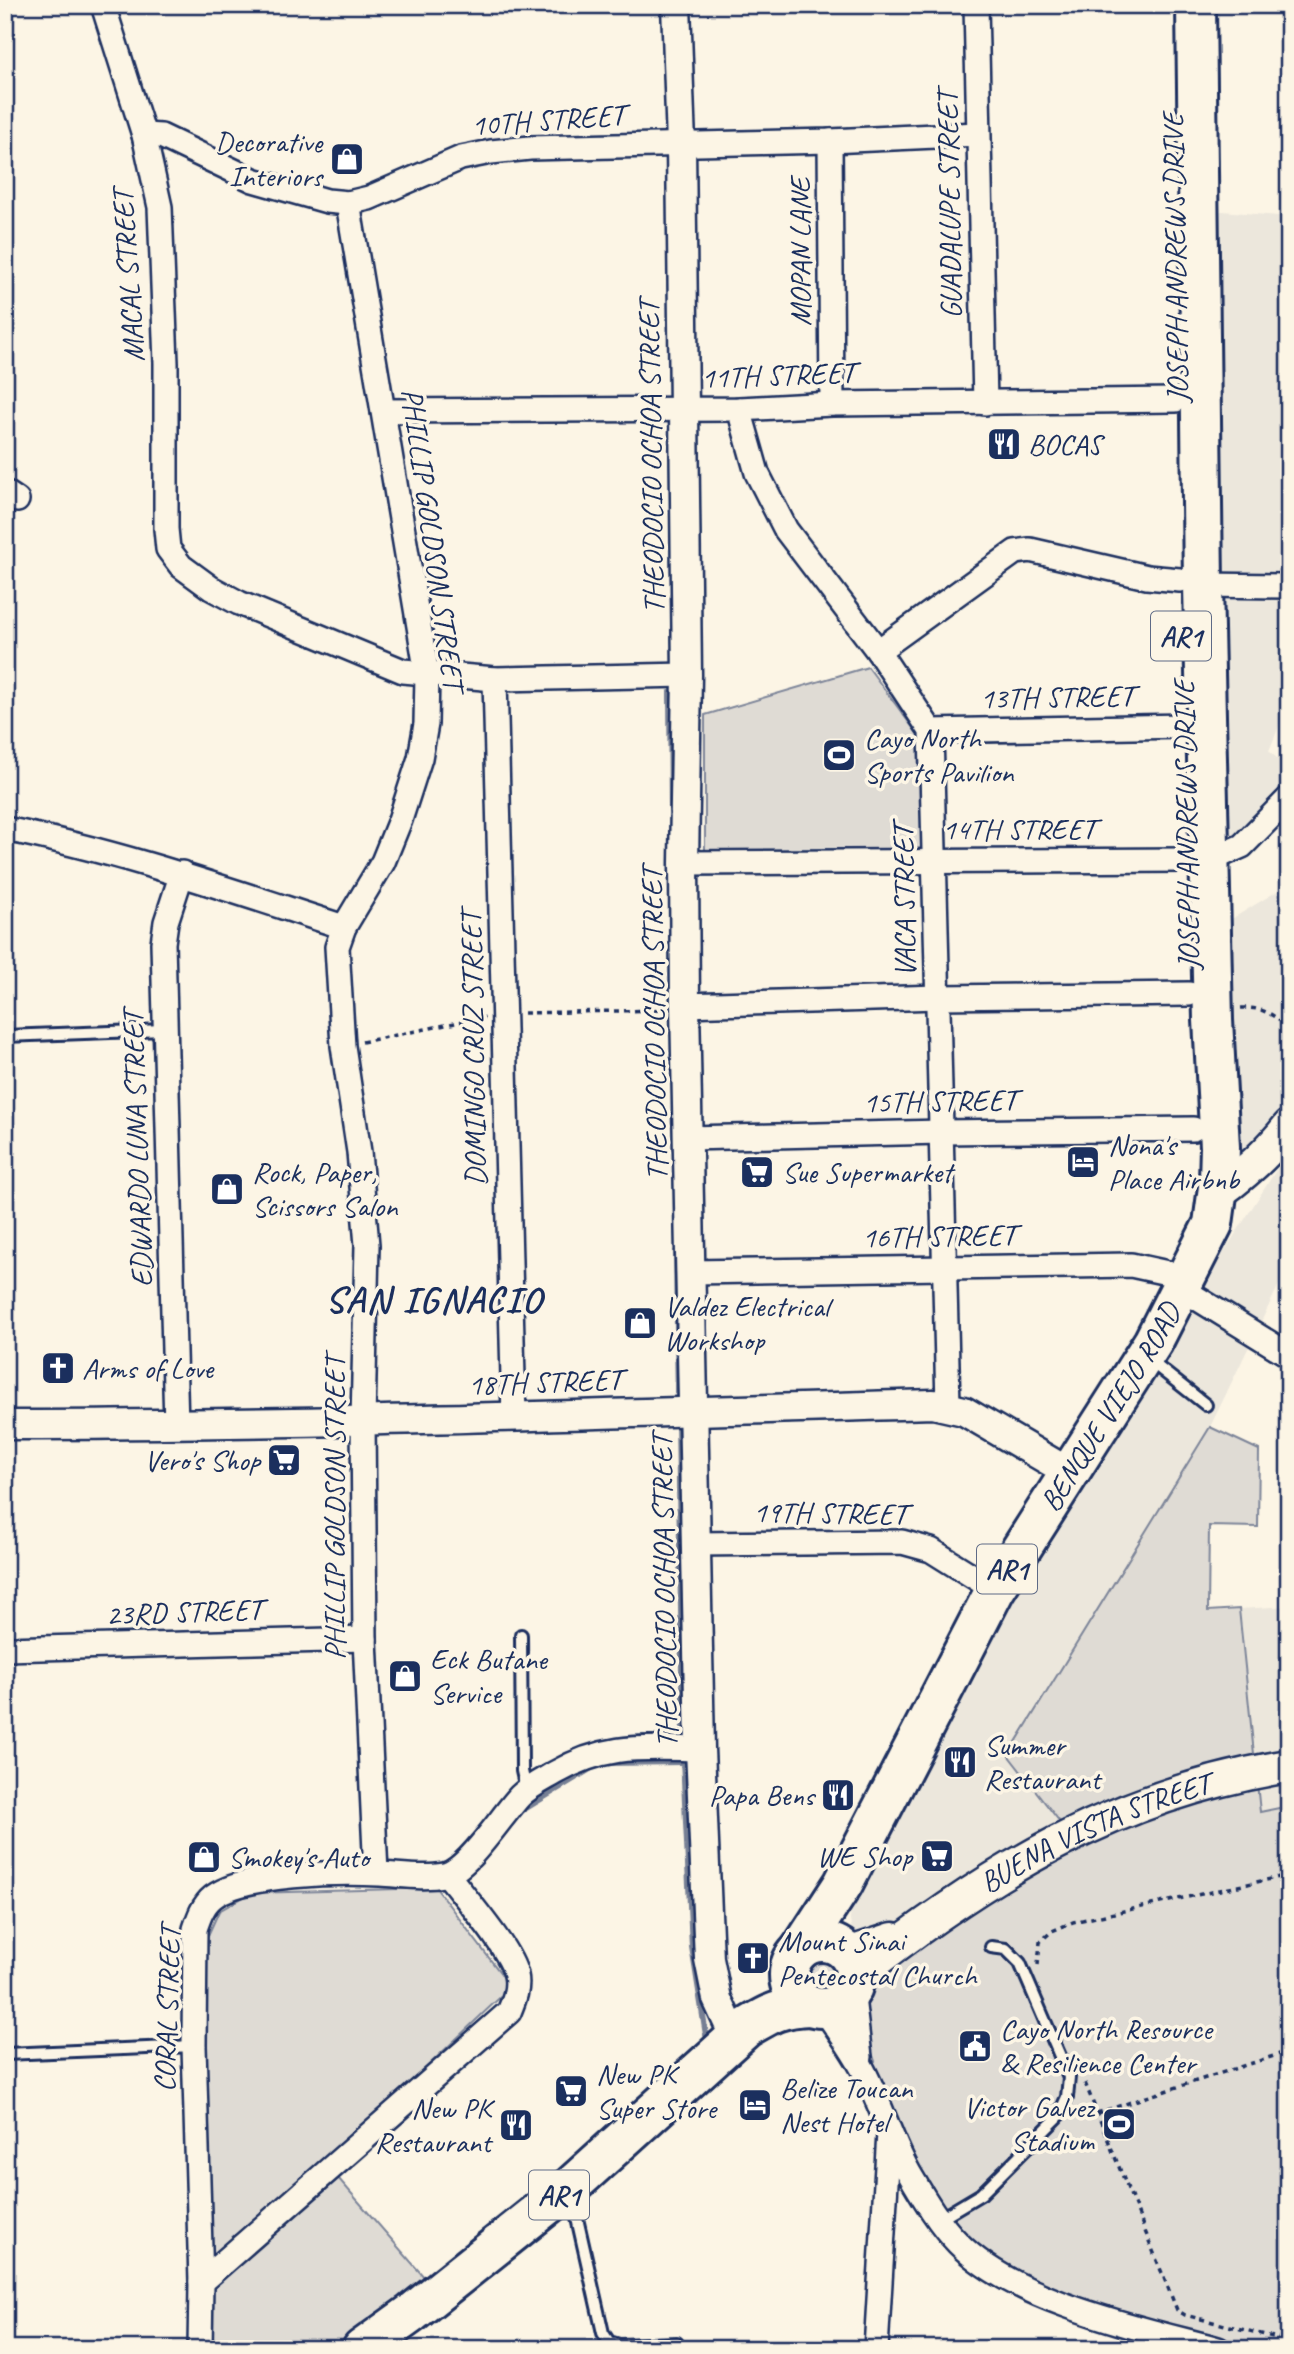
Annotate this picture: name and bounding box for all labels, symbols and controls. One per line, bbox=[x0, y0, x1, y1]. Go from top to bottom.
street label: GUADALUPE STREET bbox=[928, 84, 970, 319]
street label: 10TH STREET bbox=[470, 95, 633, 144]
street label: JOSEPH ANDREWS DRIVE bbox=[1153, 109, 1197, 405]
place label: Decorative Interiors bbox=[215, 123, 325, 195]
shop icon: Decorative Interiors bbox=[328, 140, 366, 178]
street label: MOPAN LANE bbox=[781, 174, 819, 326]
street label: MACAL STREET bbox=[103, 182, 153, 363]
street label: THEODOCIO OCHOA STREET bbox=[629, 294, 673, 614]
street label: 11TH STREET bbox=[701, 353, 863, 397]
street label: PHILLIP GOLDSON STREET bbox=[393, 386, 474, 699]
restaurant icon: BOCAS bbox=[985, 425, 1023, 463]
place label: BOCAS bbox=[1028, 425, 1106, 463]
road number: AR1 bbox=[1151, 612, 1211, 660]
street label: JOSEPH ANDREWS DRIVE bbox=[1164, 676, 1208, 972]
street label: 13TH STREET bbox=[980, 677, 1141, 717]
place label: Cayo North Sports Pavilion bbox=[864, 719, 1015, 791]
sports icon: Cayo North Sports Pavilion bbox=[820, 736, 858, 774]
street label: 14TH STREET bbox=[942, 810, 1103, 848]
street label: VACA STREET bbox=[884, 817, 924, 978]
street label: THEODOCIO OCHOA STREET bbox=[632, 861, 676, 1181]
street label: DOMINGO CRUZ STREET bbox=[451, 904, 494, 1187]
street label: EDWARDO LUNA STREET bbox=[113, 1004, 161, 1288]
street label: 15TH STREET bbox=[863, 1081, 1024, 1121]
place label: Nona's Place Airbnb bbox=[1108, 1126, 1241, 1198]
hotel icon: Nona's Place Airbnb bbox=[1064, 1143, 1102, 1181]
place label: Rock, Paper, Scissors Salon bbox=[252, 1153, 399, 1225]
supermarket icon: Sue Supermarket bbox=[738, 1153, 776, 1191]
place label: Sue Supermarket bbox=[782, 1153, 956, 1191]
shop icon: Rock, Paper, Scissors Salon bbox=[208, 1170, 246, 1208]
street label: 16TH STREET bbox=[862, 1216, 1023, 1256]
district label: SAN IGNACIO bbox=[325, 1276, 546, 1323]
place label: Valdez Electrical Workshop bbox=[664, 1287, 834, 1359]
street label: BENQUE VIEJO ROAD bbox=[1031, 1294, 1190, 1518]
shop icon: Valdez Electrical Workshop bbox=[621, 1304, 659, 1342]
church icon: Arms of Love bbox=[39, 1349, 77, 1387]
place label: Arms of Love bbox=[82, 1349, 215, 1387]
street label: PHILLIP GOLDSON STREET bbox=[315, 1349, 353, 1660]
street label: 18TH STREET bbox=[468, 1360, 630, 1404]
street label: THEODOCIO OCHOA STREET bbox=[642, 1428, 686, 1748]
place label: Vero's Shop bbox=[144, 1441, 262, 1479]
supermarket icon: Vero's Shop bbox=[265, 1441, 303, 1479]
street label: 19TH STREET bbox=[753, 1493, 914, 1533]
road number: AR1 bbox=[977, 1544, 1037, 1594]
street label: 23RD STREET bbox=[105, 1590, 270, 1634]
place label: Eck Butane Service bbox=[430, 1640, 549, 1712]
shop icon: Eck Butane Service bbox=[386, 1657, 424, 1695]
place label: Summer Restaurant bbox=[984, 1726, 1103, 1798]
restaurant icon: Summer Restaurant bbox=[941, 1743, 979, 1781]
street label: BUENA VISTA STREET bbox=[973, 1763, 1221, 1901]
place label: Papa Bens bbox=[709, 1776, 817, 1814]
restaurant icon: Papa Bens bbox=[819, 1776, 857, 1814]
place label: WE Shop bbox=[817, 1837, 914, 1875]
supermarket icon: WE Shop bbox=[918, 1837, 956, 1875]
shop icon: Smokey's Auto bbox=[185, 1838, 223, 1876]
place label: Smokey's Auto bbox=[228, 1838, 372, 1876]
street label: CORAL STREET bbox=[145, 1919, 189, 2093]
place label: Mount Sinai Pentecostal Church bbox=[778, 1922, 979, 1994]
church icon: Mount Sinai Pentecostal Church bbox=[734, 1939, 772, 1977]
place label: Cayo North Resource & Resilience Center bbox=[1000, 2010, 1214, 2082]
public building icon: Cayo North Resource & Resilience Center bbox=[956, 2027, 994, 2065]
place label: New PK Super Store bbox=[596, 2055, 718, 2127]
place label: Belize Toucan Nest Hotel bbox=[780, 2069, 914, 2141]
supermarket icon: New PK Super Store bbox=[552, 2072, 590, 2110]
hotel icon: Belize Toucan Nest Hotel bbox=[736, 2086, 774, 2124]
place label: Victor Galvez Stadium bbox=[963, 2088, 1096, 2160]
place label: New PK Restaurant bbox=[375, 2089, 496, 2161]
sports icon: Victor Galvez Stadium bbox=[1100, 2105, 1138, 2143]
restaurant icon: New PK Restaurant bbox=[497, 2106, 535, 2144]
road number: AR1 bbox=[529, 2170, 589, 2220]

